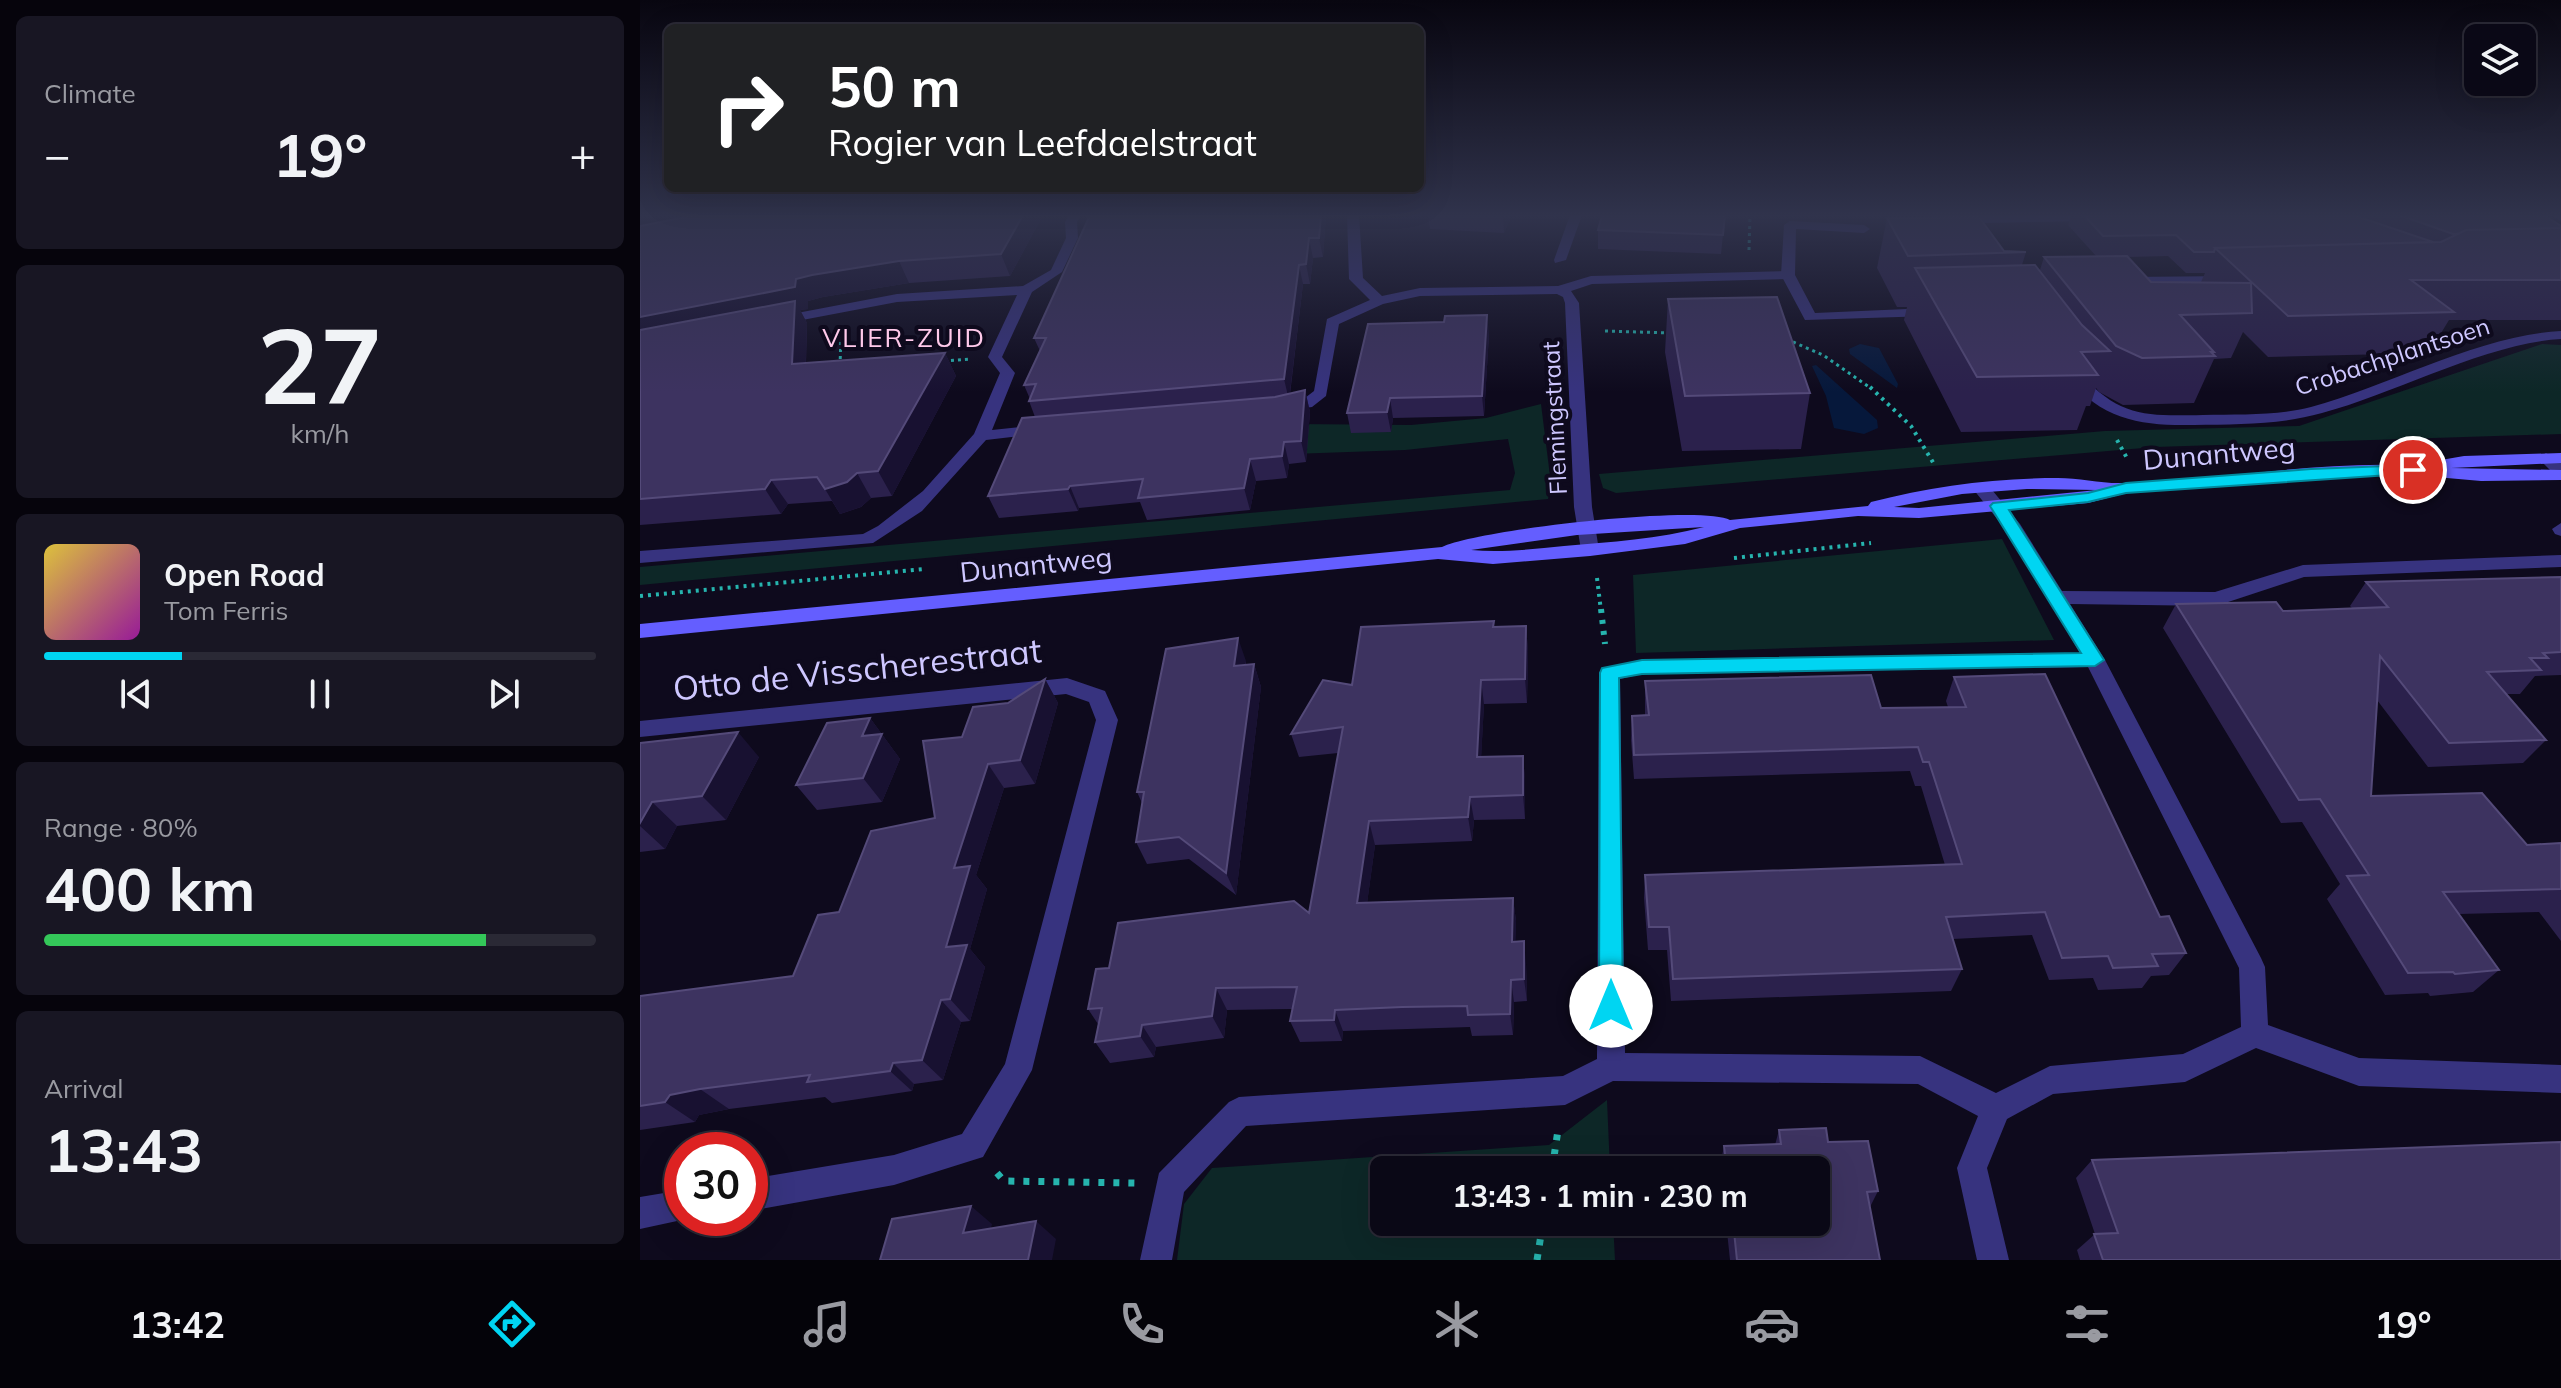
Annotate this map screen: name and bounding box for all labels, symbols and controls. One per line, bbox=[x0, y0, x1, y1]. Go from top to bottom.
map controls bbox=[2464, 24, 2536, 96]
button: layers bbox=[2464, 24, 2536, 96]
text: 50 m bbox=[828, 51, 961, 121]
icon: right bbox=[696, 56, 800, 160]
text: Climate bbox=[44, 77, 136, 110]
text: 19° bbox=[273, 117, 367, 192]
text: Rogier van Leefdaelstraat bbox=[828, 120, 1257, 165]
text: − bbox=[44, 127, 70, 182]
text: + bbox=[570, 127, 596, 182]
text: 27 bbox=[258, 299, 382, 430]
street label: Crobachplantsoen bbox=[2291, 310, 2493, 402]
district label: VLIER-ZUID bbox=[822, 321, 986, 354]
street label: Flemingstraat bbox=[1535, 341, 1573, 495]
text: km/h bbox=[291, 417, 349, 450]
street label: Dunantweg bbox=[2141, 429, 2297, 477]
pin bbox=[2379, 436, 2447, 504]
icon: arrive bbox=[2391, 448, 2435, 492]
street label: Dunantweg bbox=[958, 539, 1114, 589]
text: Open Road bbox=[164, 556, 325, 594]
text: Tom Ferris bbox=[164, 594, 288, 627]
street label: Otto de Visscherestraat bbox=[671, 628, 1044, 710]
icon: previous bbox=[114, 672, 158, 716]
icon: pause bbox=[298, 672, 342, 716]
icon: next bbox=[482, 672, 526, 716]
text: Range · 80% bbox=[44, 811, 198, 844]
text: 400 km bbox=[44, 851, 256, 926]
position arrow bbox=[1569, 964, 1653, 1048]
text: Arrival bbox=[44, 1072, 124, 1105]
text: 13:43 bbox=[44, 1112, 203, 1187]
speed limit sign: 30 bbox=[664, 1132, 768, 1236]
text: 13:43 · 1 min · 230 m bbox=[1452, 1177, 1748, 1215]
icon: directions bbox=[484, 1296, 540, 1352]
icon: music bbox=[799, 1296, 855, 1352]
icon: phone bbox=[1114, 1296, 1170, 1352]
icon: climate bbox=[1429, 1296, 1485, 1352]
icon: car bbox=[1744, 1296, 1800, 1352]
icon: filters bbox=[2059, 1296, 2115, 1352]
text: 13:42 bbox=[130, 1302, 225, 1347]
text: 19° bbox=[2375, 1302, 2431, 1347]

